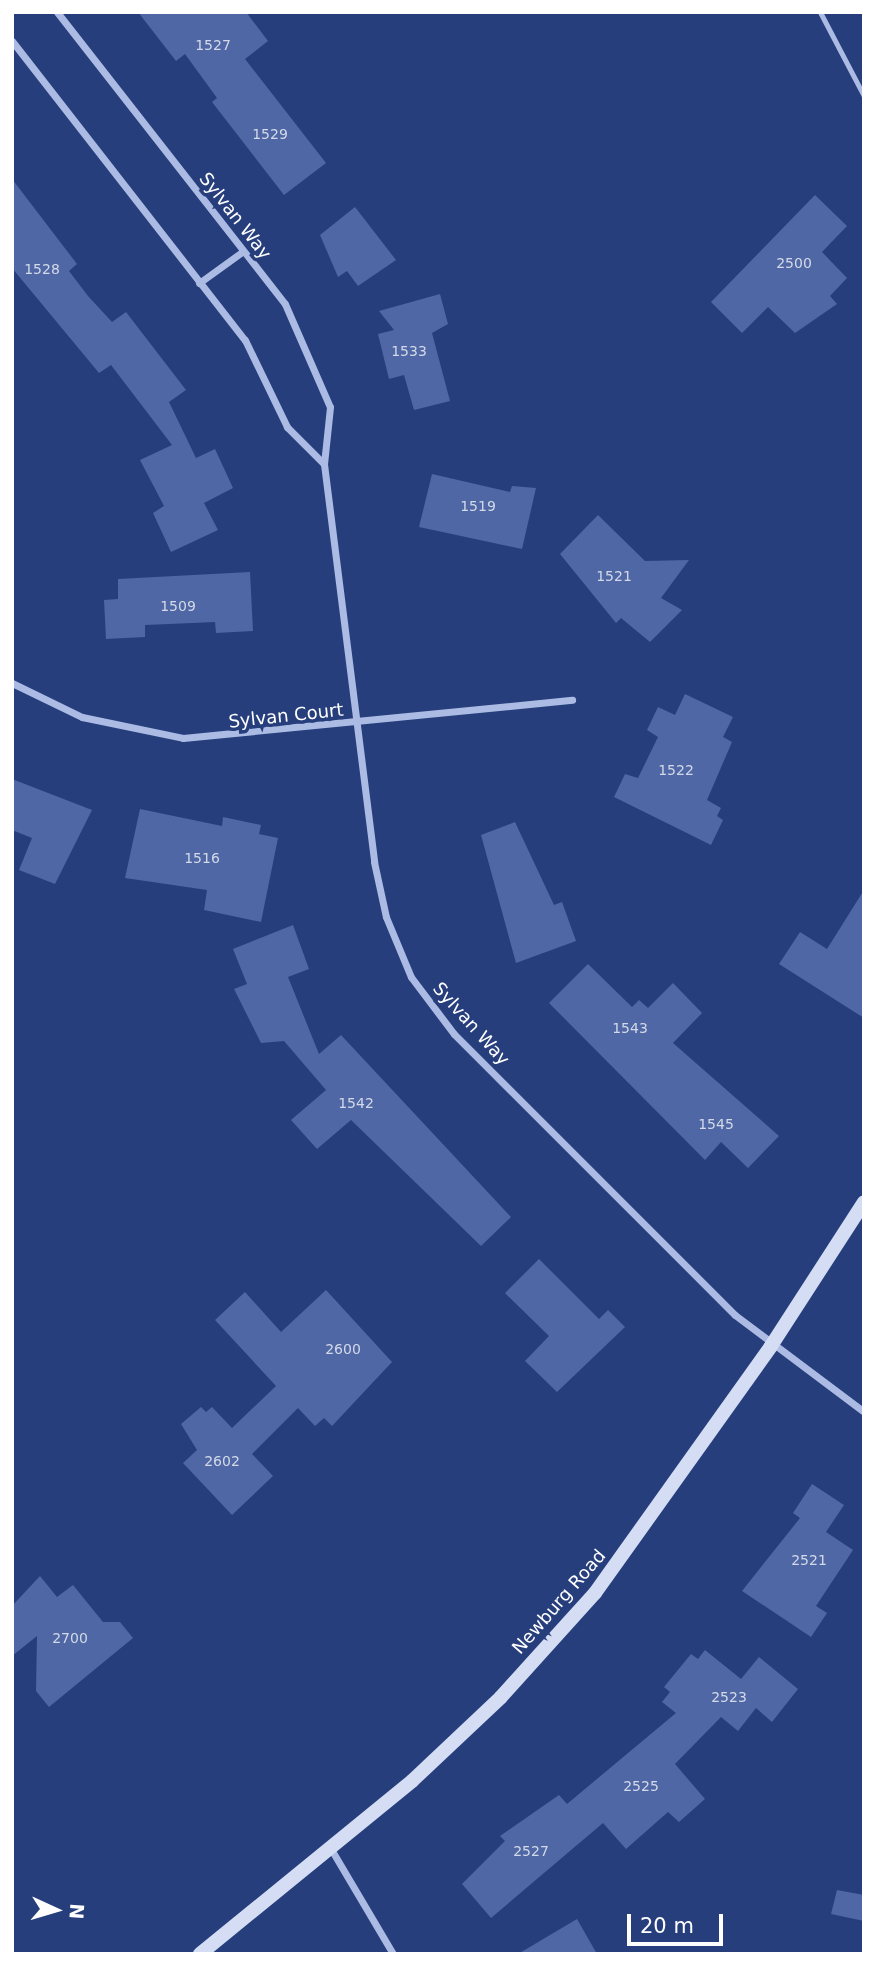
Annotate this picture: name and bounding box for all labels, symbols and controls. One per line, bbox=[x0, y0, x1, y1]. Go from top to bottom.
house number: 1527 bbox=[195, 37, 231, 53]
house number: 1529 bbox=[252, 126, 288, 142]
street label: Sylvan Way bbox=[194, 168, 276, 264]
house number: 2500 bbox=[776, 255, 812, 271]
house number: 1528 bbox=[24, 261, 60, 277]
house number: 1533 bbox=[391, 343, 427, 359]
house number: 1519 bbox=[460, 498, 496, 514]
house number: 1521 bbox=[596, 568, 632, 584]
house number: 1509 bbox=[160, 598, 196, 614]
street label: Sylvan Court bbox=[228, 699, 344, 733]
house number: 1522 bbox=[658, 762, 694, 778]
house number: 1516 bbox=[184, 850, 220, 866]
street label: Sylvan Way bbox=[428, 978, 514, 1070]
house number: 1543 bbox=[612, 1020, 648, 1036]
house number: 1542 bbox=[338, 1095, 374, 1111]
house number: 1545 bbox=[698, 1116, 734, 1132]
house number: 2600 bbox=[325, 1341, 361, 1357]
house number: 2602 bbox=[204, 1453, 240, 1469]
street label: Newburg Road bbox=[508, 1545, 610, 1659]
house number: 2521 bbox=[791, 1552, 827, 1568]
house number: 2700 bbox=[52, 1630, 88, 1646]
house number: 2523 bbox=[711, 1689, 747, 1705]
house number: 2525 bbox=[623, 1778, 659, 1794]
house number: 2527 bbox=[513, 1843, 549, 1859]
north arrow bbox=[21, 1875, 91, 1945]
scale bar bbox=[631, 1899, 727, 1943]
text: N bbox=[65, 1903, 88, 1920]
text: 20 m bbox=[640, 1914, 694, 1938]

